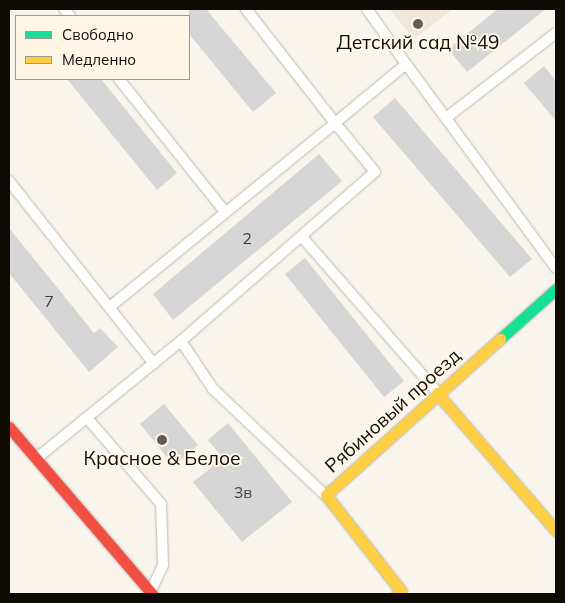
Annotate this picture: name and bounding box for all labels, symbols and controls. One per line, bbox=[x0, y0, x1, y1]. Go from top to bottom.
legend bbox=[15, 15, 190, 80]
marker: Детский сад №49 bbox=[412, 18, 424, 30]
text: Свободно bbox=[62, 25, 134, 44]
place label: Детский сад №49 bbox=[337, 32, 499, 54]
text: Медленно bbox=[62, 50, 136, 69]
house number: 2 bbox=[242, 228, 252, 248]
house number: 7 bbox=[44, 291, 54, 311]
street label: Рябиновый проезд bbox=[321, 344, 465, 478]
marker: Красное & Белое bbox=[156, 434, 168, 446]
place label: Красное & Белое bbox=[84, 448, 240, 470]
house number: 3в bbox=[234, 482, 252, 502]

